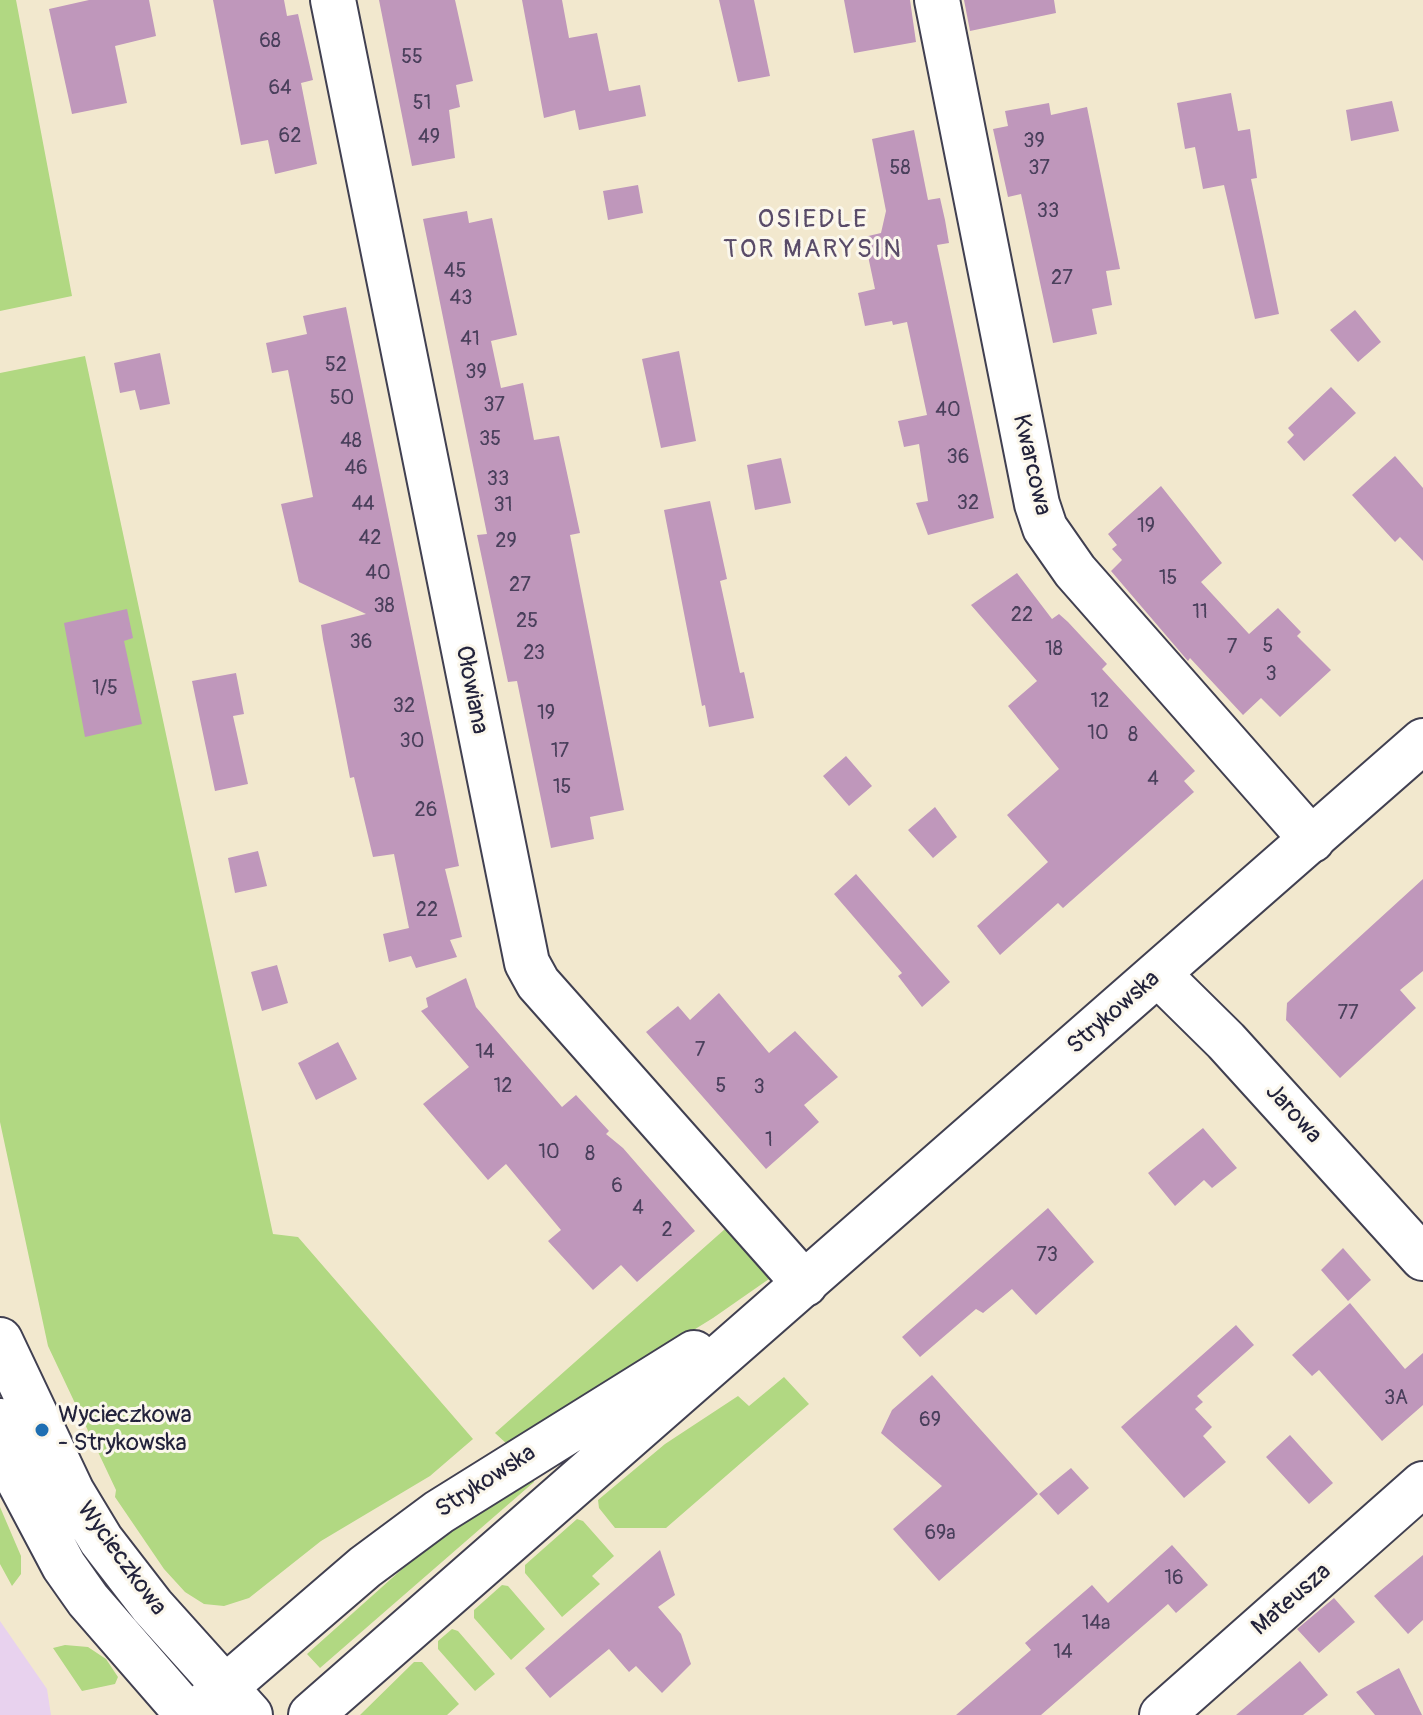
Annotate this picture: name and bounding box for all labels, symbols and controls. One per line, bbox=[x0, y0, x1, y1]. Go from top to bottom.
house number: 68 bbox=[259, 30, 281, 54]
house number: 55 bbox=[401, 46, 423, 70]
house number: 64 bbox=[268, 77, 292, 101]
house number: 51 bbox=[413, 92, 431, 116]
house number: 62 bbox=[279, 125, 301, 149]
house number: 49 bbox=[418, 126, 440, 150]
house number: 39 bbox=[1023, 130, 1045, 154]
house number: 58 bbox=[890, 157, 910, 181]
house number: 37 bbox=[1028, 157, 1050, 181]
house number: 33 bbox=[1037, 200, 1059, 224]
district label: OSIEDLE TOR MARYSIN bbox=[723, 204, 903, 266]
house number: 45 bbox=[444, 260, 466, 284]
house number: 27 bbox=[1051, 267, 1073, 291]
house number: 43 bbox=[450, 287, 472, 311]
house number: 41 bbox=[460, 328, 480, 352]
house number: 52 bbox=[325, 354, 347, 378]
house number: 39 bbox=[465, 361, 487, 385]
house number: 50 bbox=[330, 387, 354, 411]
house number: 37 bbox=[483, 394, 505, 418]
house number: 40 bbox=[935, 399, 961, 423]
street label: Kwarcowa bbox=[1005, 412, 1057, 518]
house number: 35 bbox=[479, 428, 501, 452]
house number: 48 bbox=[340, 430, 362, 454]
house number: 36 bbox=[947, 446, 969, 470]
house number: 46 bbox=[344, 457, 368, 481]
house number: 33 bbox=[487, 468, 509, 492]
house number: 32 bbox=[957, 492, 979, 516]
house number: 44 bbox=[351, 493, 375, 517]
house number: 31 bbox=[494, 494, 512, 518]
house number: 19 bbox=[1137, 515, 1155, 539]
house number: 42 bbox=[359, 527, 381, 551]
house number: 29 bbox=[495, 530, 517, 554]
house number: 40 bbox=[365, 562, 391, 586]
house number: 15 bbox=[1159, 567, 1177, 591]
house number: 27 bbox=[509, 574, 531, 598]
house number: 38 bbox=[373, 595, 395, 619]
house number: 11 bbox=[1192, 601, 1208, 625]
house number: 22 bbox=[1011, 604, 1033, 628]
house number: 25 bbox=[516, 610, 538, 634]
house number: 36 bbox=[350, 631, 372, 655]
house number: 5 bbox=[1263, 635, 1273, 659]
house number: 7 bbox=[1227, 636, 1237, 660]
house number: 18 bbox=[1045, 638, 1063, 662]
house number: 23 bbox=[523, 642, 545, 666]
street label: Ołowiana bbox=[448, 643, 494, 737]
house number: 3 bbox=[1265, 663, 1277, 687]
house number: 1/5 bbox=[92, 677, 118, 701]
house number: 12 bbox=[1091, 690, 1109, 714]
house number: 32 bbox=[393, 695, 415, 719]
house number: 19 bbox=[537, 702, 555, 726]
house number: 10 bbox=[1087, 722, 1109, 746]
house number: 8 bbox=[1128, 724, 1138, 748]
house number: 30 bbox=[400, 730, 424, 754]
house number: 17 bbox=[551, 740, 569, 764]
house number: 4 bbox=[1147, 768, 1159, 792]
house number: 15 bbox=[553, 776, 571, 800]
house number: 26 bbox=[415, 799, 437, 823]
house number: 22 bbox=[416, 899, 438, 923]
street label: Strykowska bbox=[1062, 965, 1166, 1061]
house number: 77 bbox=[1337, 1002, 1359, 1026]
house number: 7 bbox=[695, 1039, 705, 1063]
house number: 14 bbox=[475, 1041, 495, 1065]
house number: 12 bbox=[494, 1075, 512, 1099]
house number: 5 bbox=[716, 1075, 726, 1099]
house number: 3 bbox=[753, 1076, 765, 1100]
street label: Jarowa bbox=[1259, 1078, 1327, 1150]
house number: 1 bbox=[765, 1129, 773, 1153]
house number: 10 bbox=[538, 1141, 560, 1165]
house number: 8 bbox=[585, 1143, 595, 1167]
house number: 6 bbox=[611, 1175, 623, 1199]
house number: 4 bbox=[632, 1197, 644, 1221]
house number: 2 bbox=[661, 1219, 673, 1243]
house number: 73 bbox=[1036, 1244, 1058, 1268]
house number: 3A bbox=[1384, 1387, 1408, 1411]
place label: Wycieczkowa - Strykowska bbox=[58, 1402, 192, 1458]
house number: 69 bbox=[919, 1409, 941, 1433]
marker: Wycieczkowa - Strykowska bbox=[33, 1421, 51, 1439]
street label: Strykowska bbox=[431, 1439, 541, 1525]
street label: Wycieczkowa bbox=[70, 1496, 172, 1622]
house number: 69a bbox=[924, 1522, 956, 1546]
street label: Mateusza bbox=[1246, 1558, 1338, 1642]
house number: 16 bbox=[1164, 1567, 1184, 1591]
house number: 14a bbox=[1082, 1612, 1110, 1636]
house number: 14 bbox=[1053, 1641, 1073, 1665]

